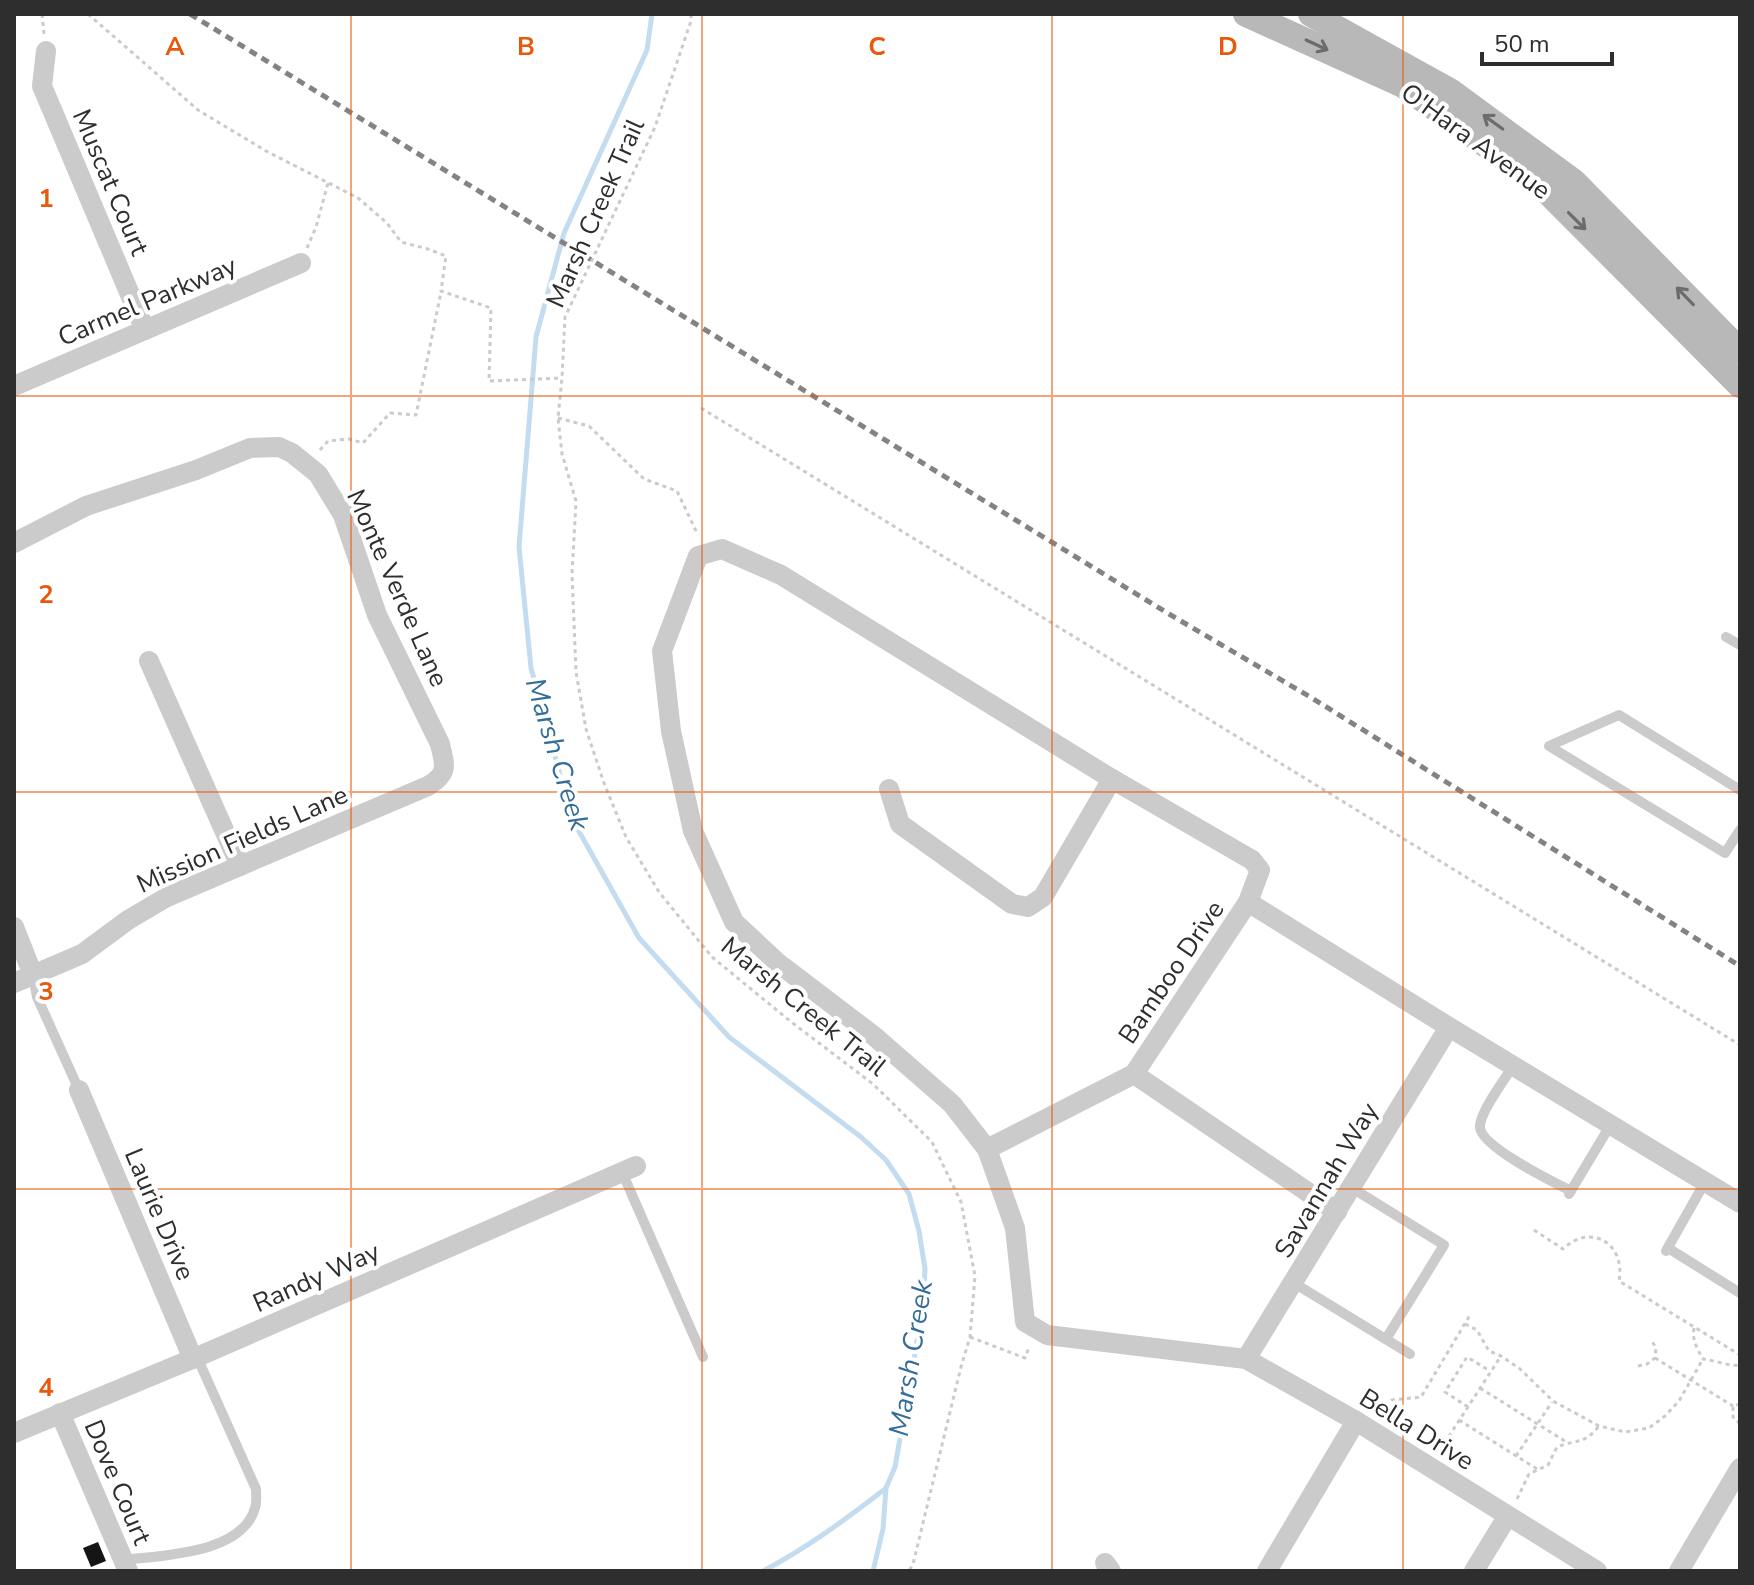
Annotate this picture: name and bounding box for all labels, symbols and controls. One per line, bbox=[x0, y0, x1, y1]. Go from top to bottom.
scale bar bbox=[1482, 16, 1612, 66]
text: 50 m bbox=[1494, 28, 1550, 60]
text: A bbox=[165, 29, 185, 64]
text: B bbox=[517, 29, 535, 64]
text: C bbox=[868, 29, 886, 64]
text: D bbox=[1218, 29, 1238, 64]
one-way arrow bbox=[1304, 39, 1329, 54]
street label: O'Hara Avenue bbox=[1394, 75, 1558, 208]
street label: Muscat Court bbox=[64, 104, 157, 261]
street label: Marsh Creek Trail bbox=[538, 113, 653, 313]
one-way arrow bbox=[1482, 114, 1504, 130]
text: 1 bbox=[38, 181, 54, 216]
one-way arrow bbox=[1567, 211, 1586, 230]
street label: Carmel Parkway bbox=[53, 248, 242, 355]
one-way arrow bbox=[1676, 287, 1695, 306]
street label: Monte Verde Lane bbox=[338, 484, 457, 692]
text: 2 bbox=[38, 577, 54, 612]
water label: Marsh Creek bbox=[516, 673, 599, 836]
street label: Mission Fields Lane bbox=[131, 777, 353, 902]
street label: Bamboo Drive bbox=[1110, 894, 1232, 1051]
street label: Marsh Creek Trail bbox=[714, 929, 894, 1084]
text: 3 bbox=[38, 974, 54, 1009]
street label: Savannah Way bbox=[1266, 1095, 1387, 1264]
street label: Laurie Drive bbox=[116, 1143, 203, 1285]
street label: Randy Way bbox=[247, 1234, 386, 1321]
water label: Marsh Creek bbox=[880, 1276, 942, 1439]
text: 4 bbox=[38, 1370, 54, 1405]
street label: Bella Drive bbox=[1353, 1380, 1481, 1478]
street label: Dove Court bbox=[76, 1415, 160, 1551]

